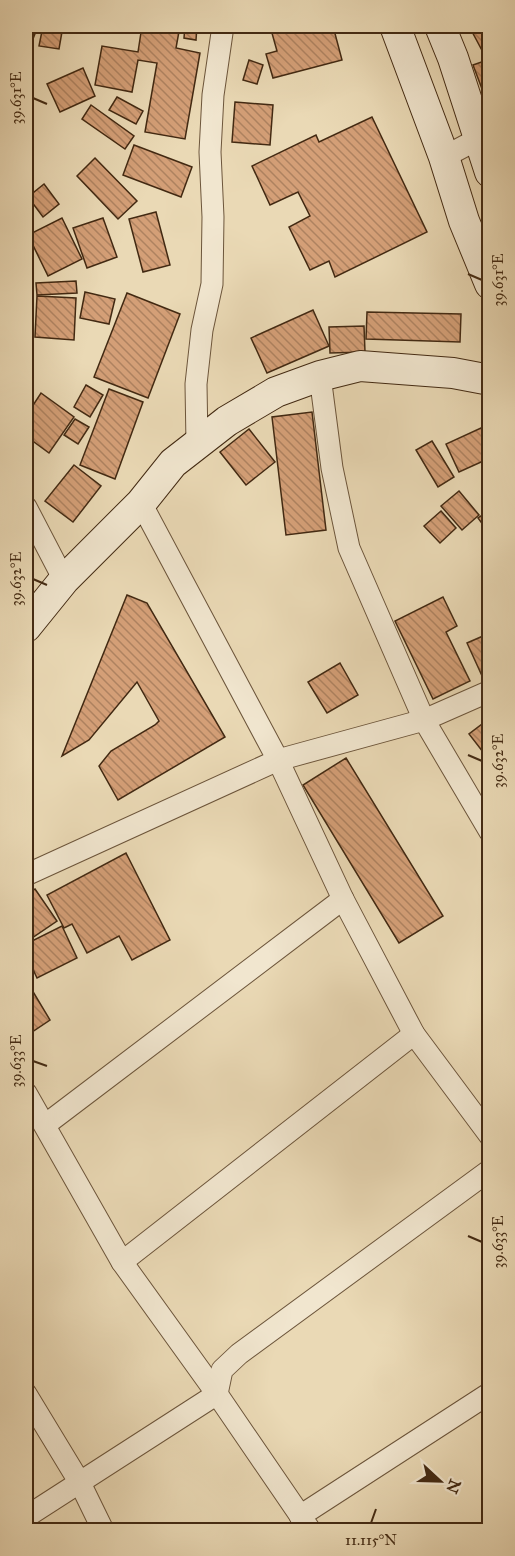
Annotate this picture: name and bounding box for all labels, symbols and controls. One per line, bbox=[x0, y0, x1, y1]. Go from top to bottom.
text: 39.631°E bbox=[7, 71, 25, 124]
text: 39.631°E bbox=[489, 253, 507, 306]
text: 39.632°E bbox=[7, 552, 25, 606]
text: 39.632°E bbox=[489, 734, 507, 788]
text: 39.633°E bbox=[7, 1034, 25, 1088]
text: 39.633°E bbox=[489, 1215, 507, 1269]
north arrow bbox=[410, 1451, 470, 1511]
text: N bbox=[442, 1477, 465, 1497]
text: 11.115°N bbox=[345, 1531, 397, 1549]

